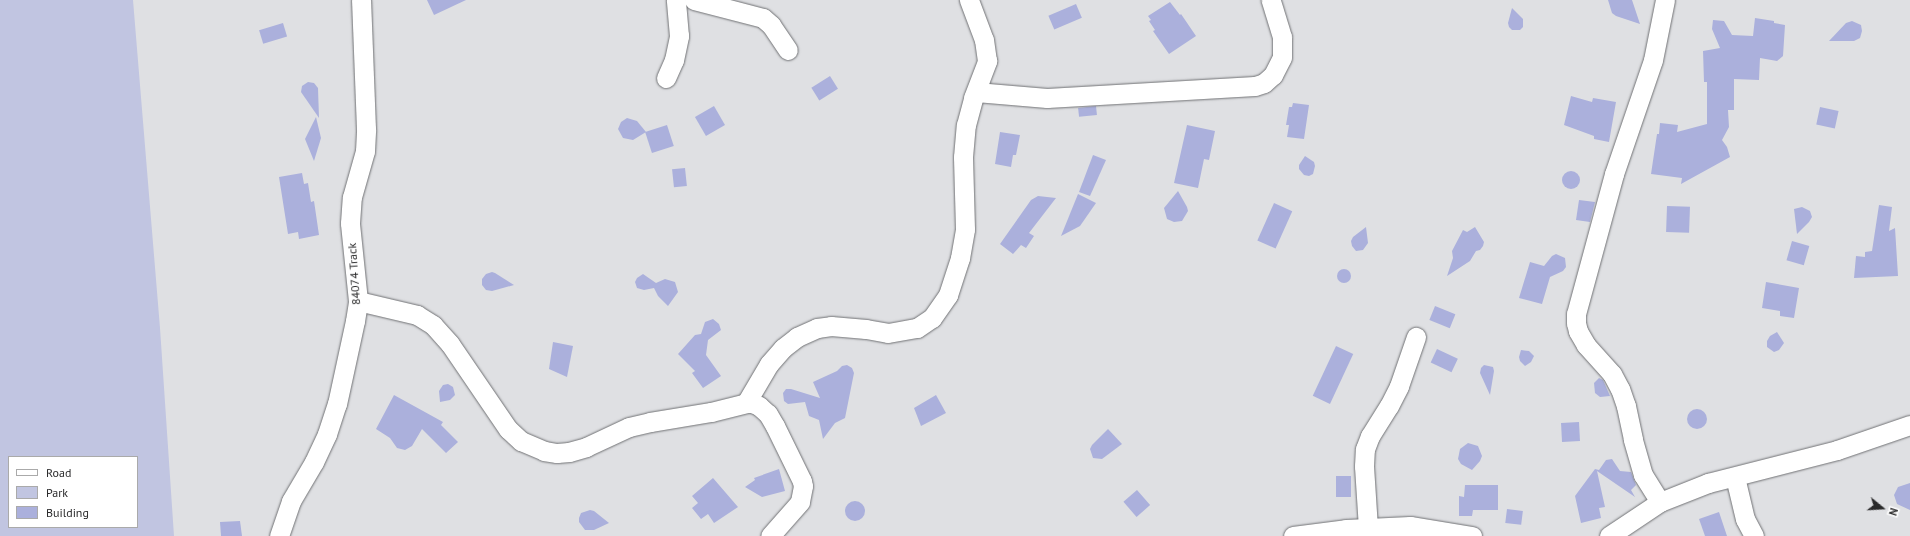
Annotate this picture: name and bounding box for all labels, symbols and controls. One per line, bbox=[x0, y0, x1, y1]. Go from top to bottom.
street label: 84074 Track bbox=[345, 242, 363, 306]
legend bbox=[8, 456, 138, 528]
text: Road bbox=[46, 465, 71, 480]
text: Park bbox=[46, 485, 68, 500]
north arrow bbox=[1862, 488, 1902, 528]
text: Building bbox=[46, 505, 89, 520]
text: N bbox=[1886, 506, 1901, 517]

